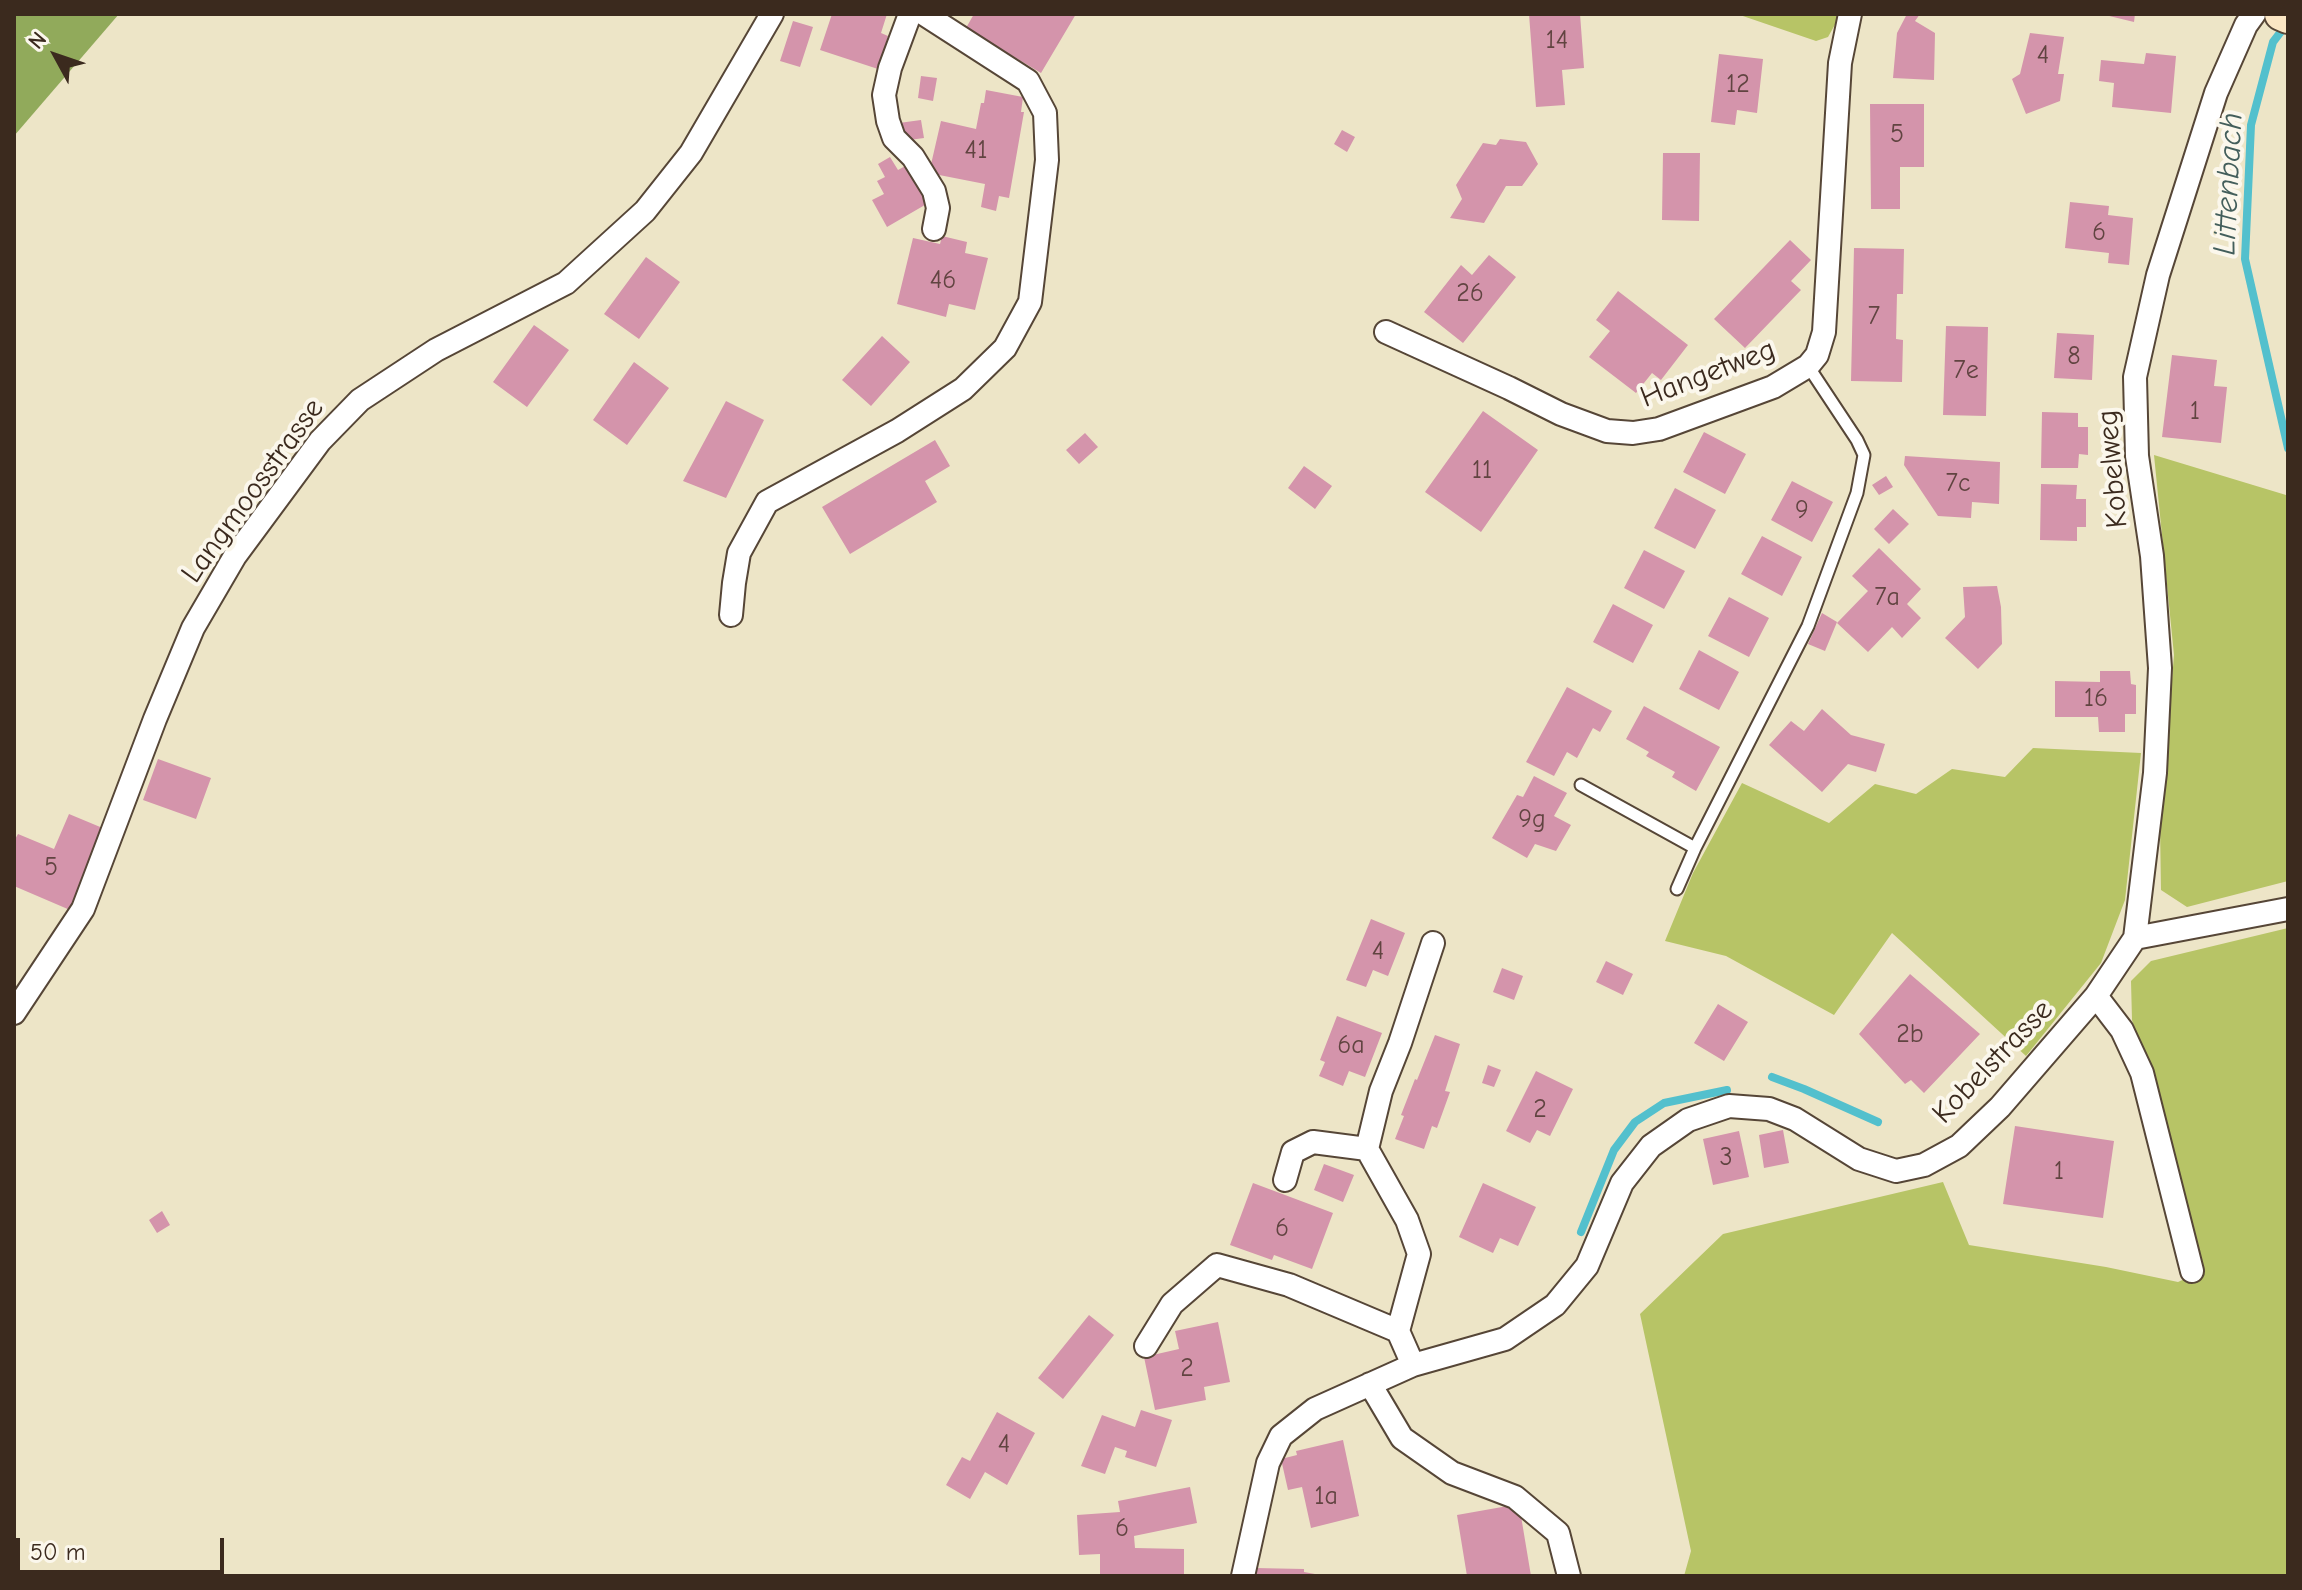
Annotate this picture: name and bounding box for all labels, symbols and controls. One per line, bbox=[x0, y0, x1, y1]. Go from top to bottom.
north arrow bbox=[16, 16, 96, 96]
house number: 14 bbox=[1546, 25, 1568, 57]
text: N bbox=[23, 27, 52, 54]
house number: 4 bbox=[2037, 40, 2049, 72]
house number: 12 bbox=[1726, 69, 1750, 101]
water label: Littenbach bbox=[2206, 112, 2252, 256]
house number: 5 bbox=[1890, 119, 1904, 151]
house number: 41 bbox=[965, 135, 987, 167]
house number: 6 bbox=[2092, 217, 2106, 249]
house number: 46 bbox=[930, 265, 956, 297]
house number: 26 bbox=[1456, 278, 1484, 310]
house number: 7 bbox=[1868, 301, 1880, 333]
street label: Hangetweg bbox=[1635, 332, 1781, 416]
house number: 8 bbox=[2067, 341, 2081, 373]
house number: 7e bbox=[1953, 355, 1979, 387]
street label: Langmoosstrasse bbox=[174, 392, 332, 590]
house number: 1 bbox=[2190, 396, 2200, 428]
street label: Kobelweg bbox=[2090, 408, 2136, 530]
house number: 11 bbox=[1472, 455, 1492, 487]
house number: 7c bbox=[1946, 468, 1970, 500]
house number: 9 bbox=[1795, 495, 1809, 527]
house number: 7a bbox=[1874, 582, 1900, 614]
house number: 16 bbox=[2084, 683, 2108, 715]
house number: 9g bbox=[1518, 804, 1546, 836]
house number: 5 bbox=[44, 852, 58, 884]
house number: 4 bbox=[1372, 936, 1384, 968]
street label: Kobelstrasse bbox=[1925, 993, 2061, 1131]
house number: 2b bbox=[1896, 1019, 1924, 1051]
house number: 6a bbox=[1337, 1030, 1365, 1062]
house number: 2 bbox=[1533, 1094, 1547, 1126]
house number: 3 bbox=[1719, 1142, 1733, 1174]
house number: 1 bbox=[2054, 1156, 2064, 1188]
house number: 6 bbox=[1275, 1213, 1289, 1245]
house number: 2 bbox=[1180, 1353, 1194, 1385]
house number: 4 bbox=[998, 1429, 1010, 1461]
house number: 1a bbox=[1314, 1481, 1338, 1513]
house number: 6 bbox=[1115, 1513, 1129, 1545]
scale bar bbox=[20, 1522, 228, 1572]
text: 50 m bbox=[30, 1538, 86, 1566]

